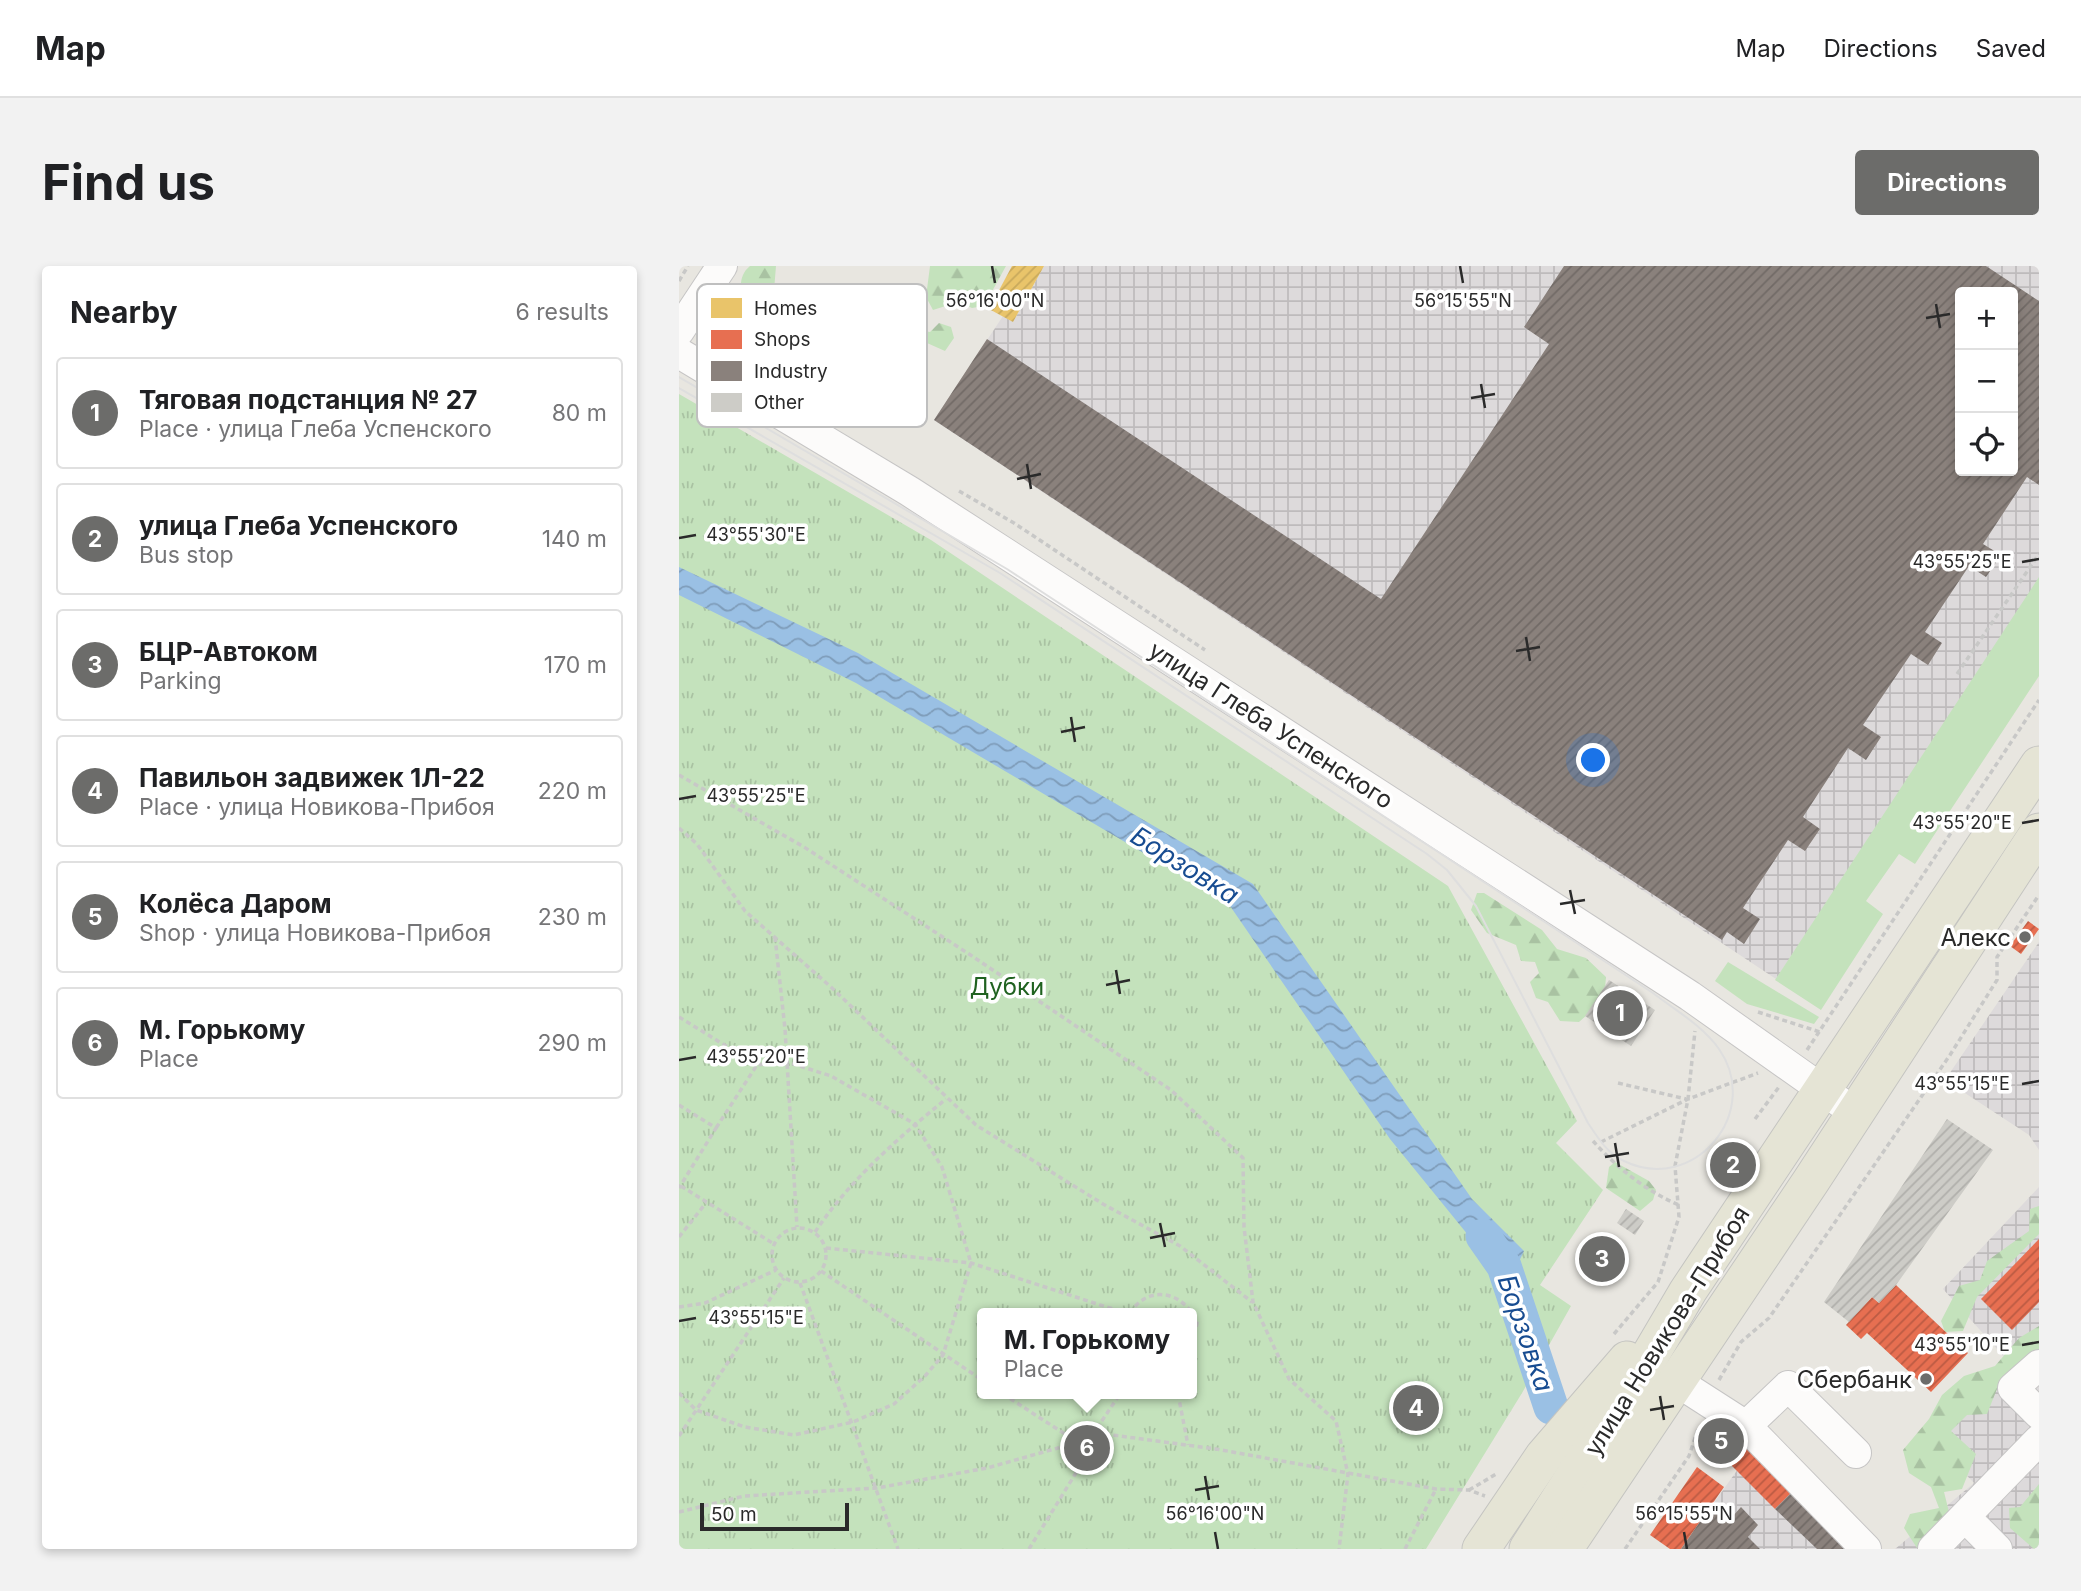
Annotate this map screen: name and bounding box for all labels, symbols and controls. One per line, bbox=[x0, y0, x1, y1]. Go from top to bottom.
text: Map bbox=[35, 28, 106, 68]
text: Map bbox=[1736, 34, 1785, 63]
text: Directions bbox=[1823, 34, 1938, 63]
text: Saved bbox=[1976, 34, 2046, 63]
button: Directions bbox=[1855, 150, 2039, 215]
text: Find us bbox=[42, 153, 215, 212]
legend bbox=[697, 284, 927, 427]
map controls bbox=[1955, 287, 2018, 476]
button: + bbox=[1955, 287, 2018, 350]
text: 56°16'00"N bbox=[946, 290, 1044, 311]
text: 56°15'55"N bbox=[1414, 290, 1512, 311]
text: Nearby bbox=[70, 294, 178, 330]
text: Homes bbox=[754, 297, 817, 320]
text: 6 results bbox=[515, 298, 609, 326]
text: Shops bbox=[754, 328, 810, 351]
button: − bbox=[1955, 350, 2018, 413]
text: Industry bbox=[754, 360, 828, 383]
text: Тяговая подстанция № 27 bbox=[139, 384, 477, 415]
text: Other bbox=[754, 391, 804, 414]
text: 1 bbox=[90, 399, 100, 427]
text: 80 m bbox=[552, 399, 607, 427]
button: locate bbox=[1955, 413, 2018, 476]
text: Place · улица Глеба Успенского bbox=[139, 415, 492, 443]
text: улица Глеба Успенского bbox=[139, 510, 458, 541]
text: 43°55'30"E bbox=[706, 524, 806, 545]
text: 2 bbox=[88, 525, 102, 553]
text: 140 m bbox=[542, 525, 607, 553]
text: Bus stop bbox=[139, 541, 234, 569]
text: 43°55'25"E bbox=[1912, 551, 2012, 572]
street label: улица Глеба Успенского bbox=[1143, 635, 1399, 815]
text: БЦР-Автоком bbox=[139, 636, 318, 667]
text: 3 bbox=[88, 651, 102, 679]
text: 170 m bbox=[544, 651, 607, 679]
text: Parking bbox=[139, 667, 222, 695]
your location bbox=[1576, 743, 1610, 777]
text: Павильон задвижек 1Л-22 bbox=[139, 762, 485, 793]
text: 4 bbox=[87, 777, 103, 805]
text: 220 m bbox=[538, 777, 607, 805]
text: 43°55'25"E bbox=[706, 785, 806, 806]
text: Place · улица Новикова-Прибоя bbox=[139, 793, 495, 821]
text: 43°55'20"E bbox=[1912, 812, 2012, 833]
water label: Борзовка bbox=[1125, 820, 1245, 910]
text: Колёса Даром bbox=[139, 888, 332, 919]
text: 5 bbox=[88, 903, 102, 931]
text: 230 m bbox=[538, 903, 607, 931]
text: Shop · улица Новикова-Прибоя bbox=[139, 919, 491, 947]
place label: Алекс bbox=[1940, 923, 2011, 952]
marker: Алекс bbox=[2017, 929, 2033, 945]
park label: Дубки bbox=[970, 972, 1044, 1001]
pin: 1 bbox=[1597, 987, 1643, 1039]
text: М. Горькому bbox=[139, 1014, 305, 1045]
text: 6 bbox=[88, 1029, 102, 1057]
text: 290 m bbox=[538, 1029, 607, 1057]
text: Place bbox=[139, 1045, 199, 1073]
text: 43°55'20"E bbox=[706, 1046, 806, 1067]
text: 43°55'15"E bbox=[1914, 1073, 2010, 1094]
pin: 2 bbox=[1710, 1139, 1756, 1191]
street label: улица Новикова-Прибоя bbox=[1578, 1201, 1756, 1461]
pin: 3 bbox=[1579, 1233, 1625, 1285]
water label: Борзовка bbox=[1492, 1270, 1560, 1396]
text: 43°55'15"E bbox=[708, 1307, 804, 1328]
popup bbox=[977, 1308, 1197, 1399]
text: М. Горькому bbox=[1004, 1324, 1170, 1355]
text: 43°55'10"E bbox=[1914, 1334, 2010, 1355]
text: Place bbox=[1004, 1355, 1064, 1383]
place label: Сбербанк bbox=[1797, 1365, 1912, 1394]
marker: Сбербанк bbox=[1918, 1371, 1934, 1387]
pin: 4 bbox=[1393, 1382, 1439, 1434]
pin: 5 bbox=[1698, 1415, 1744, 1467]
pin: 6 bbox=[1064, 1422, 1110, 1474]
scale bar bbox=[700, 1500, 849, 1532]
text: 50 m bbox=[711, 1503, 757, 1526]
text: 56°16'00"N bbox=[1166, 1503, 1264, 1524]
text: 56°15'55"N bbox=[1635, 1503, 1733, 1524]

